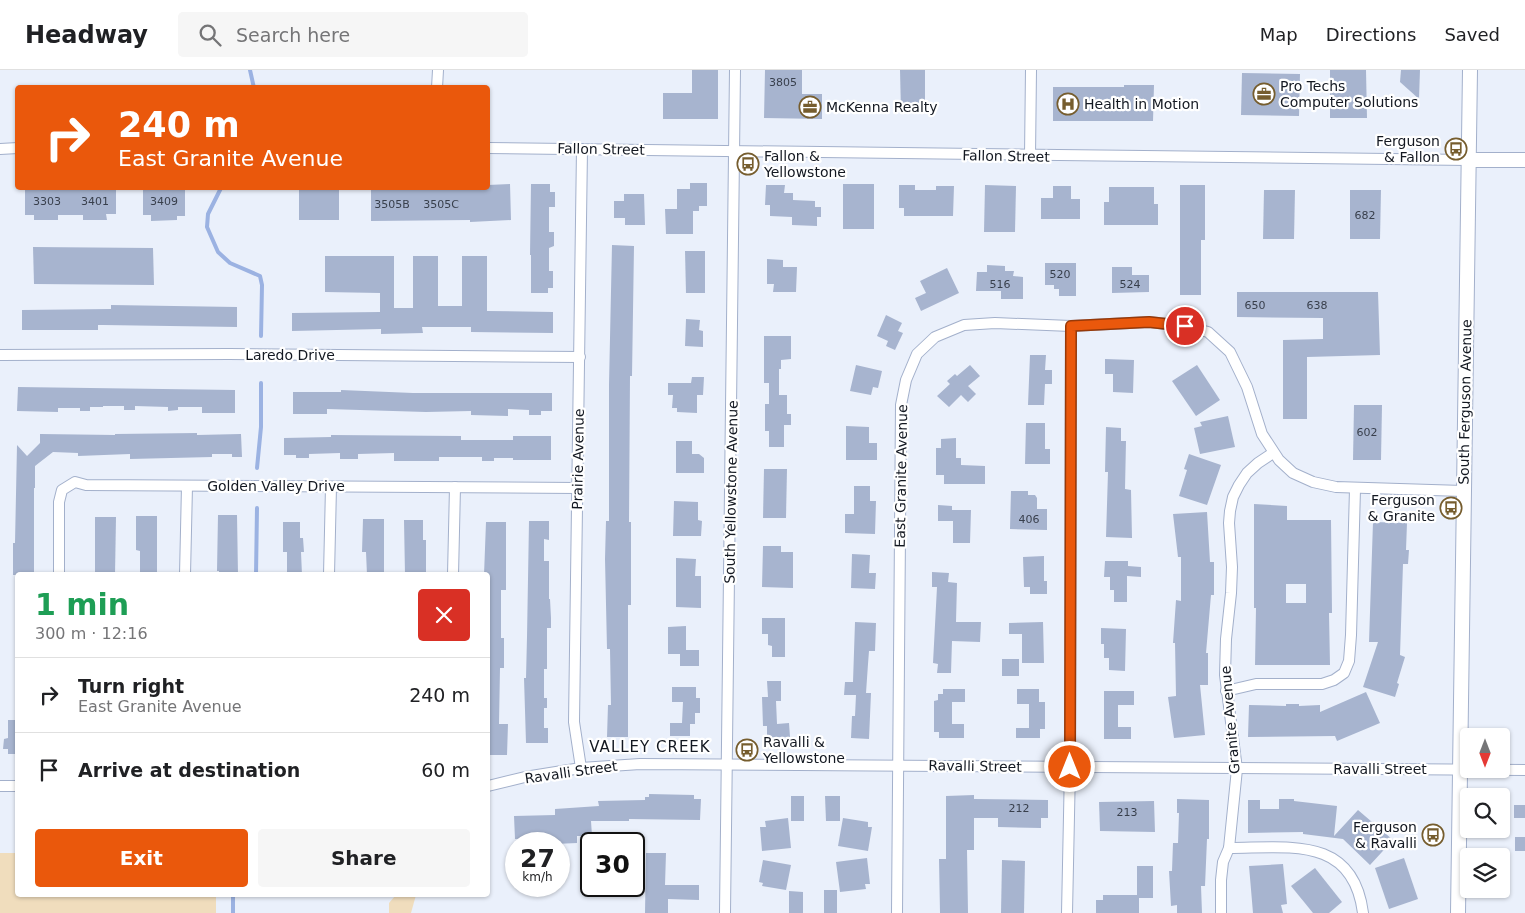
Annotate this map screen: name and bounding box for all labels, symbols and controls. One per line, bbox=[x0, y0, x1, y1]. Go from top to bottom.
search box bbox=[178, 12, 528, 57]
text: Headway bbox=[25, 21, 148, 49]
icon: search bbox=[196, 21, 224, 49]
text: Search here bbox=[236, 24, 350, 46]
text: Map bbox=[1260, 24, 1298, 45]
text: Directions bbox=[1326, 24, 1416, 45]
text: Saved bbox=[1444, 24, 1500, 45]
house number: 3805 bbox=[769, 76, 797, 89]
place label: Pro Techs Computer Solutions bbox=[1280, 78, 1418, 110]
office icon: Pro Techs Computer Solutions bbox=[1252, 82, 1276, 106]
hospital icon: Health in Motion bbox=[1056, 92, 1080, 116]
office icon: McKenna Realty bbox=[798, 95, 822, 119]
place label: Health in Motion bbox=[1084, 96, 1199, 112]
place label: McKenna Realty bbox=[826, 99, 938, 115]
icon: right bbox=[35, 105, 100, 170]
text: 240 m bbox=[118, 105, 240, 145]
place label: Ferguson & Fallon bbox=[1376, 133, 1440, 165]
bus stop icon: Ferguson & Fallon bbox=[1444, 137, 1468, 161]
street label: Fallon Street bbox=[557, 140, 645, 158]
text: East Granite Avenue bbox=[118, 146, 343, 171]
street label: Fallon Street bbox=[962, 147, 1050, 165]
place label: Fallon & Yellowstone bbox=[763, 148, 846, 180]
bus stop icon: Fallon & Yellowstone bbox=[736, 152, 760, 176]
house number: 3303 bbox=[33, 195, 61, 208]
house number: 3401 bbox=[81, 195, 109, 208]
house number: 3409 bbox=[150, 195, 178, 208]
house number: 3505B bbox=[374, 198, 410, 211]
house number: 3505C bbox=[423, 198, 459, 211]
house number: 682 bbox=[1355, 209, 1376, 222]
house number: 520 bbox=[1050, 268, 1071, 281]
house number: 516 bbox=[990, 278, 1011, 291]
house number: 524 bbox=[1120, 278, 1141, 291]
house number: 650 bbox=[1245, 299, 1266, 312]
house number: 638 bbox=[1307, 299, 1328, 312]
pin bbox=[1164, 305, 1206, 347]
icon: arrive bbox=[1171, 312, 1199, 340]
street label: South Ferguson Avenue bbox=[1456, 319, 1474, 485]
street label: Laredo Drive bbox=[245, 347, 335, 363]
street label: South Yellowstone Avenue bbox=[721, 400, 741, 584]
street label: East Granite Avenue bbox=[892, 404, 910, 548]
street label: Prairie Avenue bbox=[569, 408, 587, 510]
house number: 602 bbox=[1357, 426, 1378, 439]
street label: Golden Valley Drive bbox=[207, 478, 345, 494]
place label: Ferguson & Granite bbox=[1368, 492, 1435, 524]
bus stop icon: Ferguson & Granite bbox=[1439, 496, 1463, 520]
house number: 406 bbox=[1019, 513, 1040, 526]
text: 1 min bbox=[35, 587, 129, 622]
button: close bbox=[418, 589, 470, 641]
text: 300 m · 12:16 bbox=[35, 624, 148, 643]
street label: Granite Avenue bbox=[1217, 665, 1243, 775]
text: Turn right bbox=[78, 675, 184, 697]
icon: right bbox=[35, 681, 63, 709]
text: 240 m bbox=[409, 684, 470, 706]
text: East Granite Avenue bbox=[78, 697, 242, 716]
north arrow bbox=[1460, 728, 1510, 778]
map controls bbox=[1460, 728, 1510, 898]
place label: Ravalli & Yellowstone bbox=[762, 734, 845, 766]
district label: VALLEY CREEK bbox=[589, 738, 711, 756]
bus stop icon: Ravalli & Yellowstone bbox=[735, 738, 759, 762]
position arrow bbox=[1043, 740, 1095, 792]
icon: arrive bbox=[35, 756, 63, 784]
street label: Ravalli Street bbox=[524, 757, 619, 786]
street label: Ravalli Street bbox=[928, 757, 1022, 775]
text: Arrive at destination bbox=[78, 759, 300, 781]
text: 60 m bbox=[421, 759, 470, 781]
street label: Ravalli Street bbox=[1333, 761, 1427, 777]
button: search bbox=[1460, 788, 1510, 838]
house number: 212 bbox=[1009, 802, 1030, 815]
house number: 213 bbox=[1117, 806, 1138, 819]
place label: Ferguson & Ravalli bbox=[1353, 819, 1417, 851]
bus stop icon: Ferguson & Ravalli bbox=[1421, 823, 1445, 847]
button: Exit bbox=[35, 829, 248, 887]
button: Share bbox=[258, 829, 470, 887]
speed limit sign: 30 bbox=[580, 832, 645, 897]
text: 27 bbox=[520, 844, 555, 873]
button: layers bbox=[1460, 848, 1510, 898]
text: km/h bbox=[522, 870, 553, 884]

